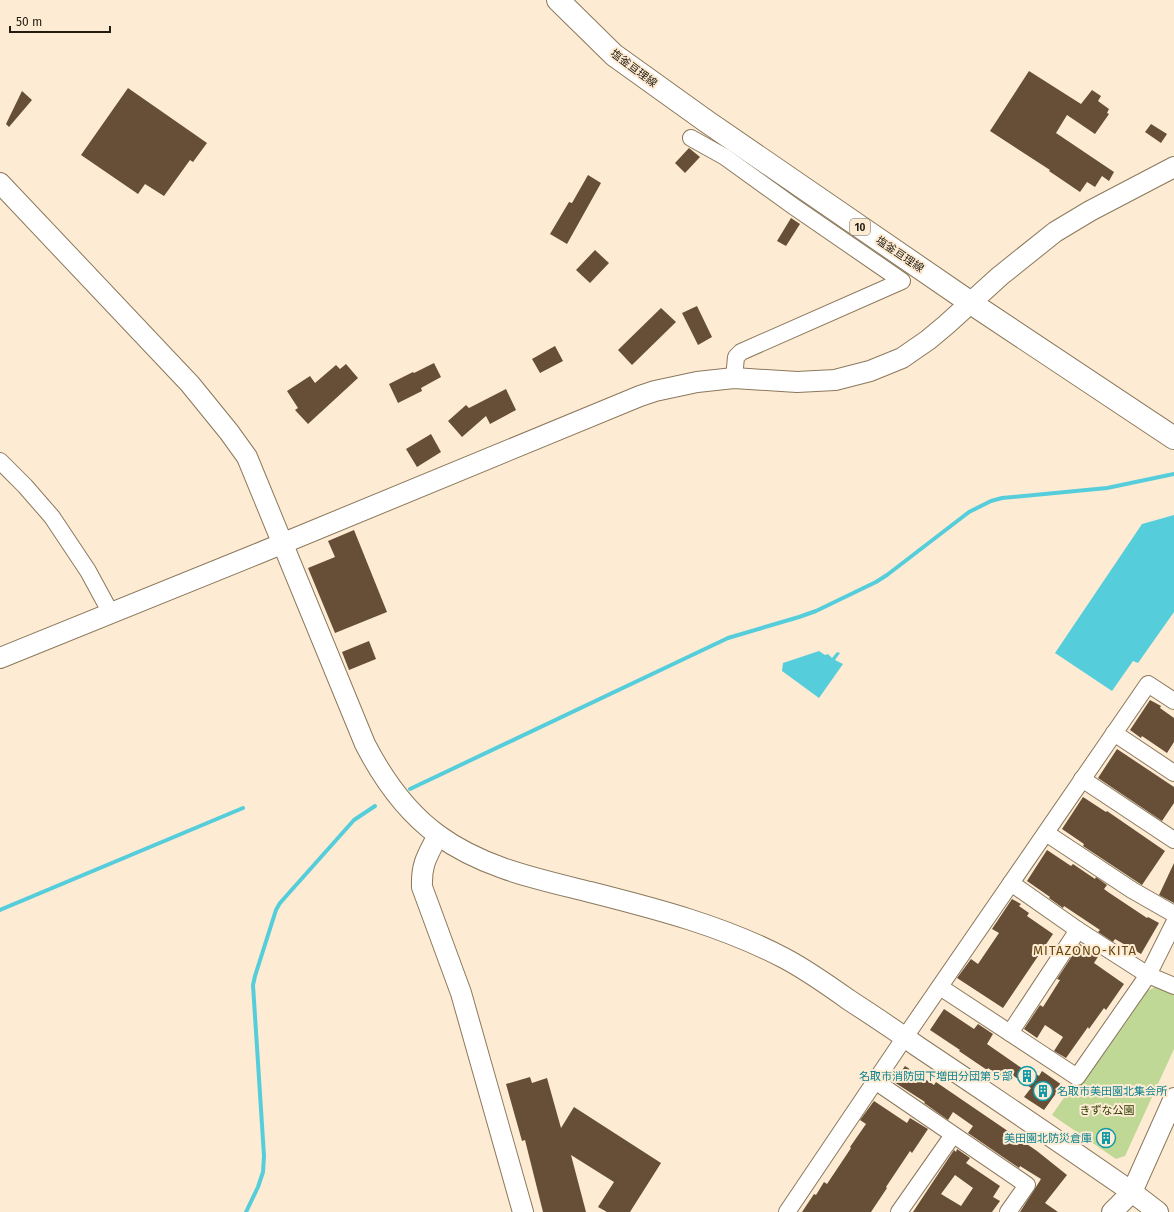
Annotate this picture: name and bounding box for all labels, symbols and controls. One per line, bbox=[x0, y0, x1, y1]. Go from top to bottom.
scale bar bbox=[10, 8, 110, 34]
text: 50 m bbox=[16, 15, 42, 29]
street label: 塩釜亘理線 bbox=[608, 47, 660, 90]
road number: 10 bbox=[850, 219, 870, 235]
street label: 塩釜亘理線 bbox=[873, 234, 926, 275]
district label: MITAZONO-KITA bbox=[1033, 943, 1137, 958]
building icon: 名取市消防団下増田分団第５部 bbox=[1016, 1065, 1038, 1087]
place label: 名取市消防団下増田分団第５部 bbox=[859, 1070, 1013, 1083]
building icon: 名取市美田園北集会所 bbox=[1032, 1080, 1054, 1102]
place label: 名取市美田園北集会所 bbox=[1057, 1085, 1168, 1098]
park label: きずな公園 bbox=[1080, 1104, 1135, 1117]
building icon: 美田園北防災倉庫 bbox=[1095, 1127, 1117, 1149]
place label: 美田園北防災倉庫 bbox=[1004, 1132, 1092, 1145]

